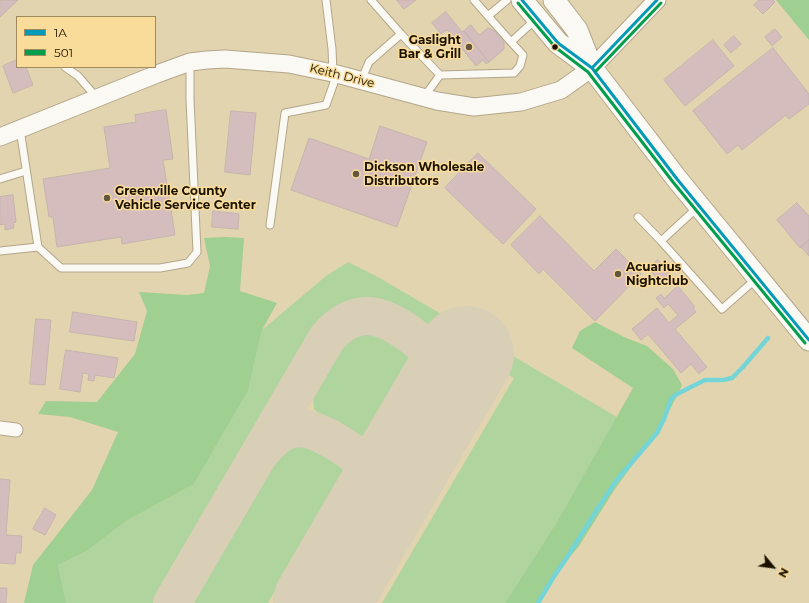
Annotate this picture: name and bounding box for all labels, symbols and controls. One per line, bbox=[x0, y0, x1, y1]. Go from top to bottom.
legend bbox=[16, 16, 156, 68]
text: 1A bbox=[54, 25, 67, 40]
place label: Gaslight Bar & Grill bbox=[398, 33, 461, 61]
marker: Gaslight Bar & Grill bbox=[464, 42, 474, 52]
unlabelled marker bbox=[550, 42, 560, 52]
text: 501 bbox=[54, 45, 73, 60]
street label: Keith Drive bbox=[308, 61, 376, 91]
place label: Dickson Wholesale Distributors bbox=[364, 160, 484, 188]
marker: Dickson Wholesale Distributors bbox=[351, 169, 361, 179]
place label: Greenville County Vehicle Service Center bbox=[115, 184, 256, 212]
marker: Greenville County Vehicle Service Center bbox=[102, 193, 112, 203]
place label: Acuarius Nightclub bbox=[626, 260, 688, 288]
marker: Acuarius Nightclub bbox=[613, 269, 623, 279]
north arrow bbox=[753, 547, 793, 587]
text: N bbox=[775, 566, 792, 580]

